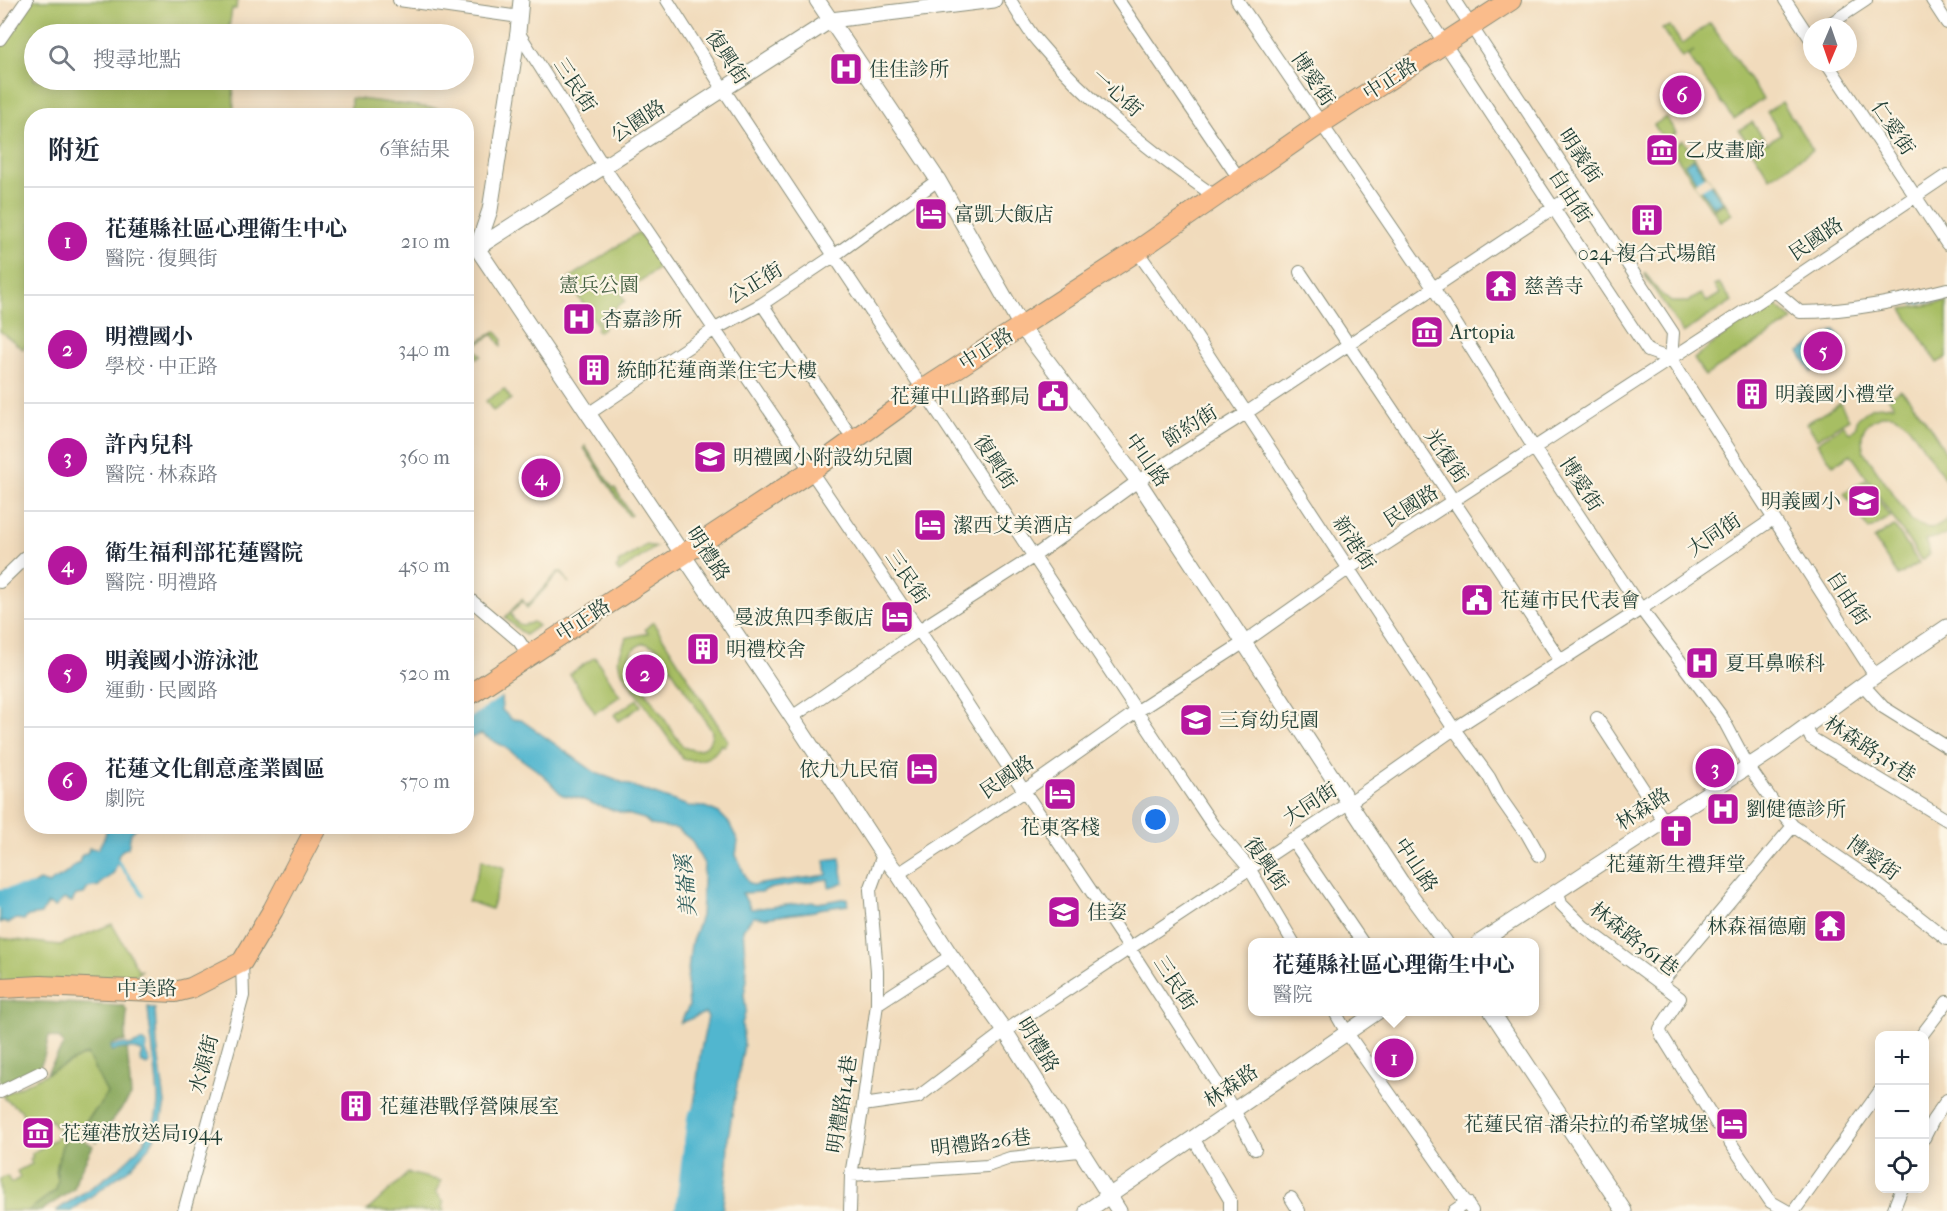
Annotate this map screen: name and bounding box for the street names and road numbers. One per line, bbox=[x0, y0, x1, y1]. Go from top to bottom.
street label: 復興街 bbox=[701, 26, 753, 88]
street label: 博愛街 bbox=[1287, 48, 1339, 110]
street label: 中正路 bbox=[1359, 53, 1421, 105]
street label: 三民街 bbox=[549, 54, 601, 116]
street label: 一心街 bbox=[1087, 64, 1147, 122]
street label: 公園路 bbox=[607, 95, 669, 147]
street label: 仁愛街 bbox=[1867, 97, 1919, 159]
street label: 明義街 bbox=[1554, 125, 1606, 187]
street label: 自由街 bbox=[1544, 165, 1596, 227]
street label: 民國路 bbox=[1785, 213, 1847, 265]
street label: 公正街 bbox=[723, 258, 787, 308]
street label: 中正路 bbox=[955, 323, 1017, 375]
street label: 節約街 bbox=[1158, 400, 1222, 452]
street label: 光復街 bbox=[1420, 425, 1472, 487]
street label: 中山路 bbox=[1120, 429, 1174, 491]
street label: 復興街 bbox=[969, 431, 1021, 493]
street label: 博愛街 bbox=[1555, 453, 1607, 515]
street label: 民國路 bbox=[1379, 480, 1443, 532]
street label: 大同街 bbox=[1683, 509, 1745, 561]
street label: 新港街 bbox=[1328, 512, 1380, 574]
street label: 明禮路 bbox=[682, 523, 734, 585]
street label: 三民街 bbox=[881, 546, 933, 608]
street label: 自由街 bbox=[1822, 567, 1874, 629]
street label: 中正路 bbox=[552, 594, 614, 646]
street label: 林森路315巷 bbox=[1820, 711, 1920, 787]
street label: 民國路 bbox=[976, 751, 1038, 803]
street label: 大同街 bbox=[1279, 778, 1341, 830]
street label: 林森路 bbox=[1612, 783, 1674, 835]
street label: 博愛街 bbox=[1842, 831, 1904, 885]
street label: 復興街 bbox=[1239, 833, 1293, 895]
street label: 中山路 bbox=[1390, 834, 1442, 896]
street label: 林森路361巷 bbox=[1585, 897, 1683, 981]
street label: 三民街 bbox=[1149, 952, 1201, 1014]
street label: 中美路 bbox=[117, 977, 177, 1001]
street label: 明禮路 bbox=[1012, 1013, 1064, 1077]
street label: 水源街 bbox=[185, 1032, 223, 1096]
street label: 明禮路14巷 bbox=[823, 1053, 861, 1155]
street label: 林森路 bbox=[1200, 1060, 1262, 1112]
street label: 明禮路26巷 bbox=[929, 1125, 1033, 1161]

